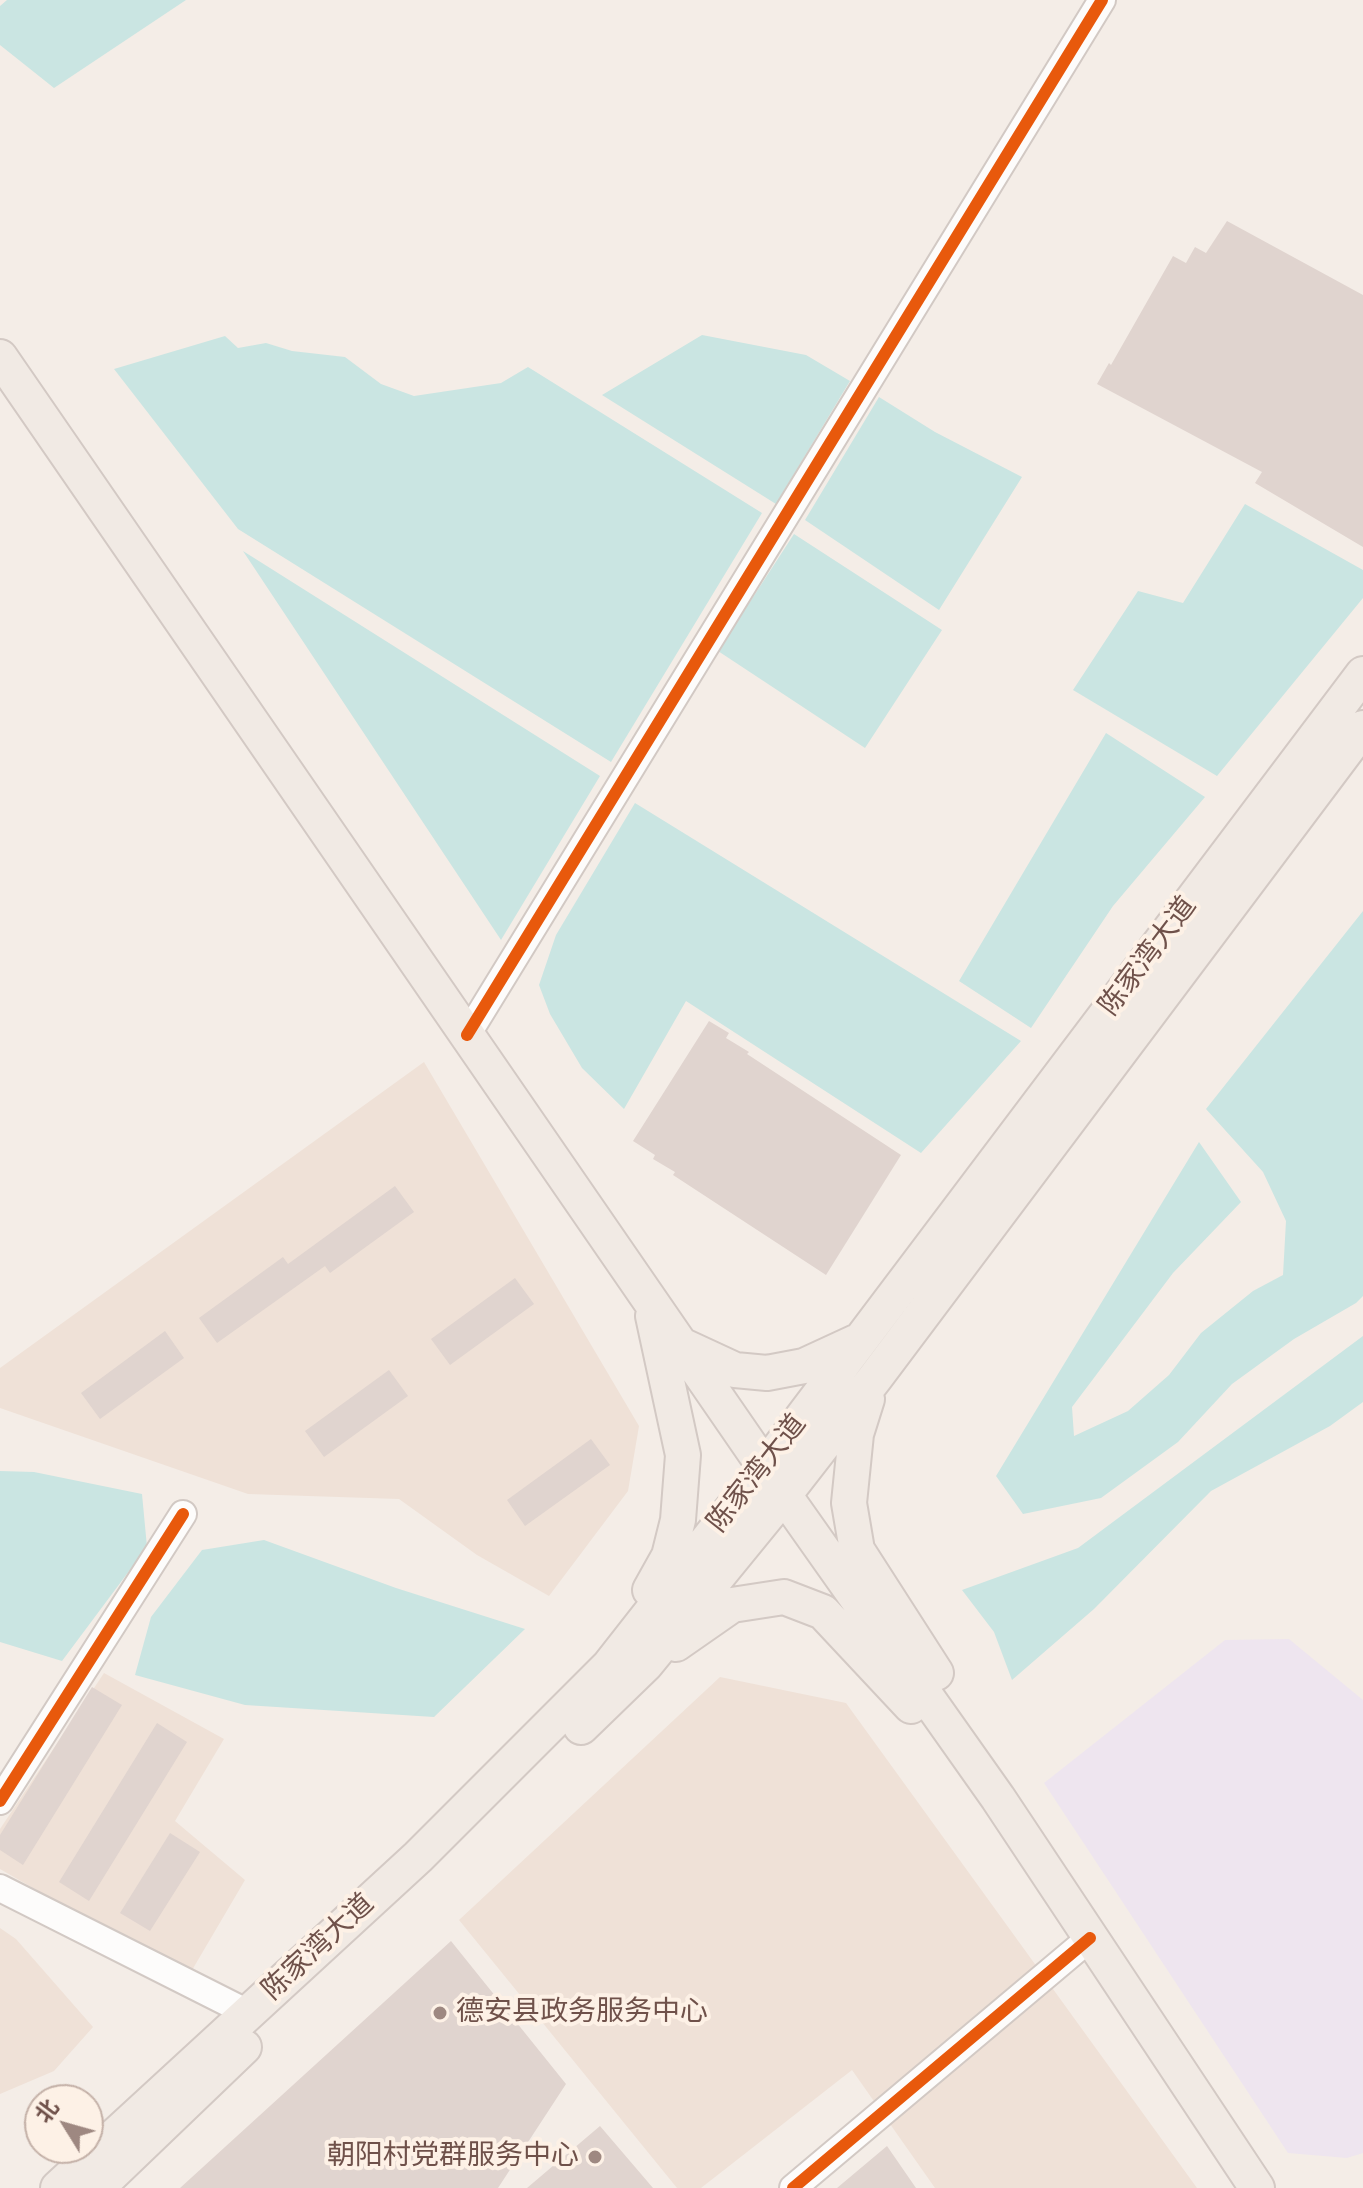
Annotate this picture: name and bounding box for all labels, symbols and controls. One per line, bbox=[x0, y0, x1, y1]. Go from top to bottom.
street label: 陈家湾大道 bbox=[1093, 891, 1205, 1023]
street label: 陈家湾大道 bbox=[702, 1408, 814, 1540]
street label: 陈家湾大道 bbox=[256, 1888, 382, 2008]
place label: 德安县政务服务中心 bbox=[456, 1996, 708, 2030]
marker: 德安县政务服务中心 bbox=[431, 2004, 449, 2022]
north arrow bbox=[24, 2084, 104, 2164]
text: 北 bbox=[26, 2092, 67, 2130]
place label: 朝阳村党群服务中心 bbox=[327, 2140, 579, 2174]
marker: 朝阳村党群服务中心 bbox=[586, 2148, 604, 2166]

